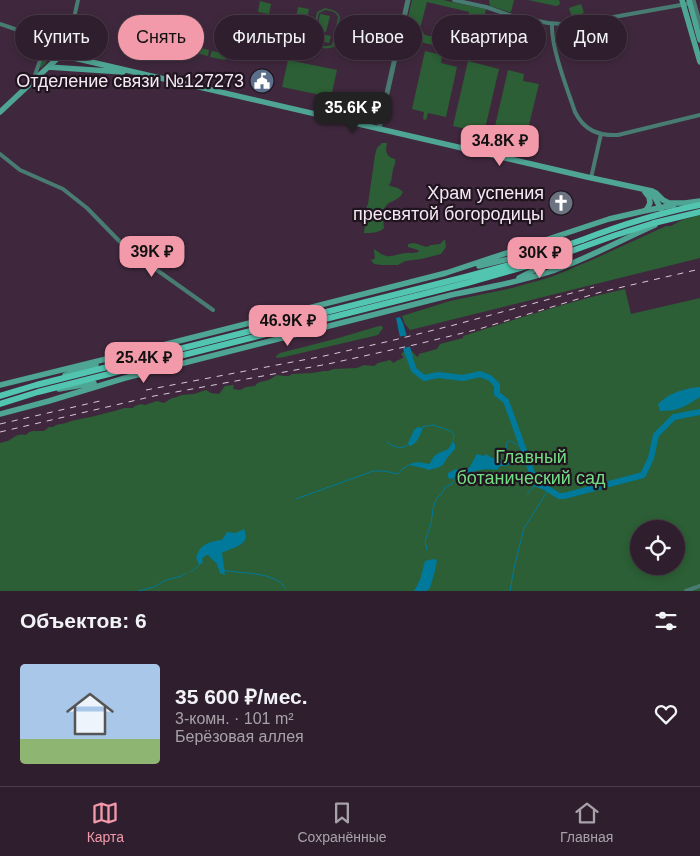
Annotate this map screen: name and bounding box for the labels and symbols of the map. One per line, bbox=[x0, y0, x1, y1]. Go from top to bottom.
public building icon: Отделение связи №127273 bbox=[249, 68, 275, 94]
place label: Отделение связи №127273 bbox=[16, 71, 244, 91]
pin: 35.6K ₽ bbox=[307, 92, 399, 134]
pin: 34.8K ₽ bbox=[454, 124, 546, 167]
place label: Храм успения пресвятой богородицы bbox=[353, 183, 544, 224]
church icon: Храм успения пресвятой богородицы bbox=[548, 190, 574, 216]
pin: 39K ₽ bbox=[117, 236, 187, 278]
pin: 30K ₽ bbox=[505, 236, 575, 279]
pin: 46.9K ₽ bbox=[242, 304, 334, 347]
pin: 25.4K ₽ bbox=[98, 342, 190, 384]
park label: Главный ботанический сад bbox=[457, 447, 606, 488]

